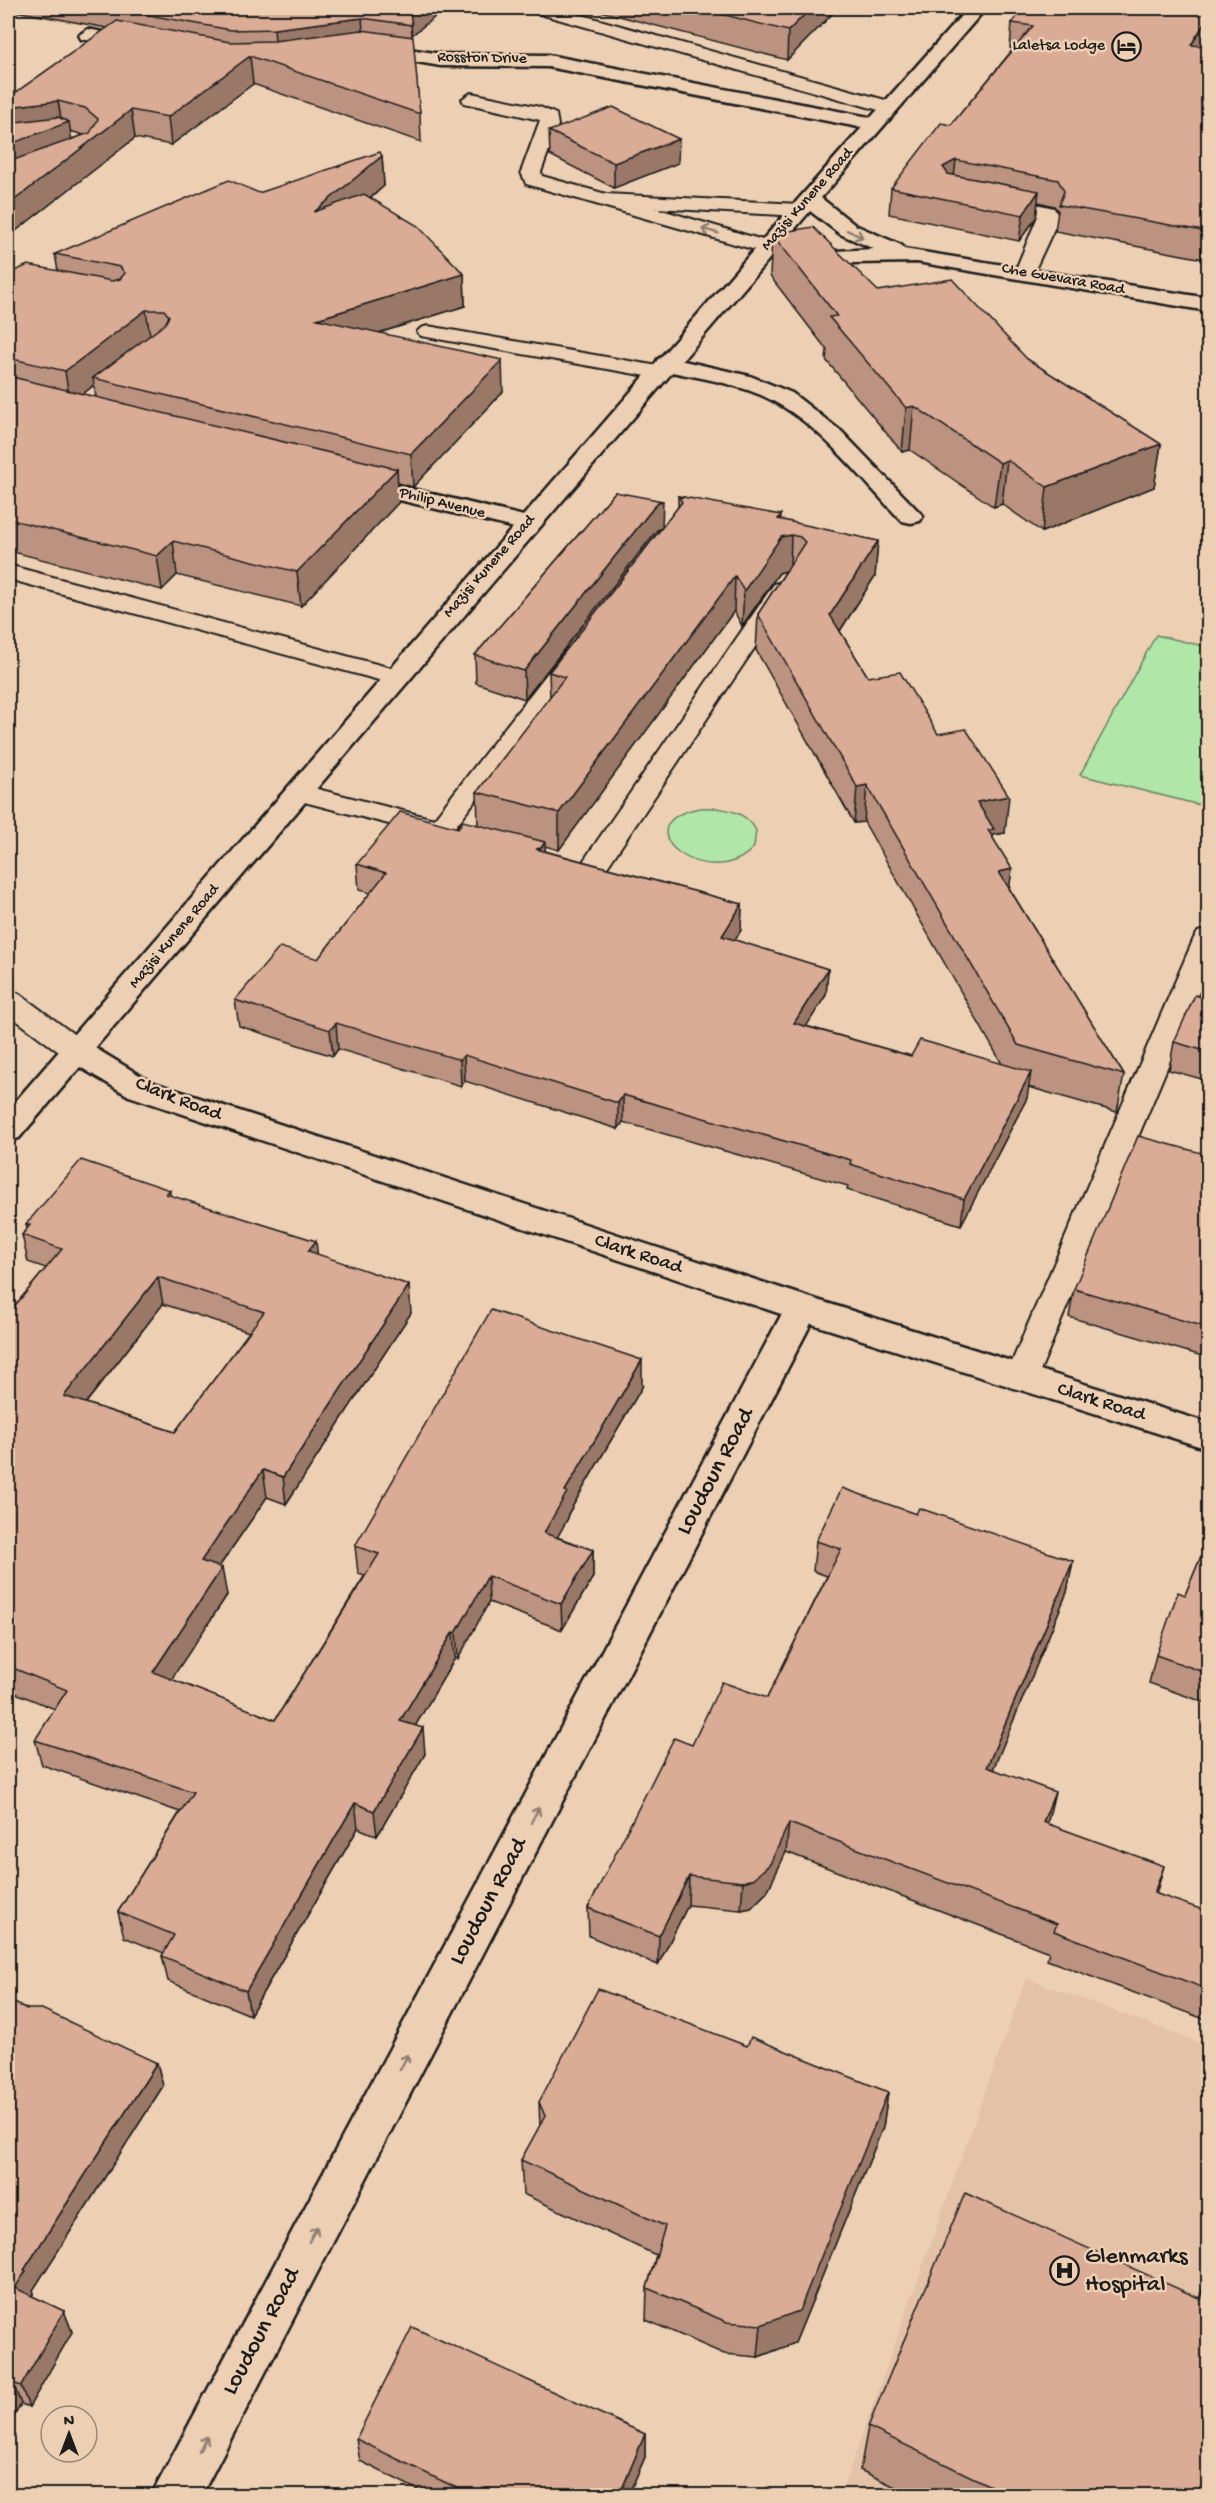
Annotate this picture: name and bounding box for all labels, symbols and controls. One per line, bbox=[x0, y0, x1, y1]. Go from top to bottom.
hotel icon: Laletsa Lodge bbox=[1110, 30, 1142, 62]
place label: Laletsa Lodge bbox=[1012, 37, 1106, 56]
street label: Rosston Drive bbox=[437, 49, 528, 69]
street label: Mazisi Kunene Road bbox=[758, 143, 859, 255]
one-way arrow bbox=[701, 225, 720, 236]
one-way arrow bbox=[846, 228, 864, 240]
street label: Che Guevara Road bbox=[1000, 260, 1128, 300]
street label: Philip Avenue bbox=[396, 484, 488, 524]
street label: Mazisi Kunene Road bbox=[440, 510, 541, 622]
street label: Mazisi Kunene Road bbox=[126, 880, 225, 993]
street label: Clark Road bbox=[132, 1073, 227, 1128]
street label: Clark Road bbox=[591, 1230, 687, 1281]
street label: Clark Road bbox=[1054, 1379, 1150, 1428]
street label: Loudoun Road bbox=[670, 1402, 763, 1541]
one-way arrow bbox=[529, 1807, 541, 1824]
street label: Loudoun Road bbox=[443, 1832, 536, 1971]
one-way arrow bbox=[399, 2053, 410, 2071]
one-way arrow bbox=[307, 2226, 319, 2243]
place label: Glenmarks Hospital bbox=[1085, 2243, 1189, 2300]
hospital icon: Glenmarks Hospital bbox=[1048, 2255, 1080, 2287]
street label: Loudoun Road bbox=[216, 2262, 309, 2401]
north arrow bbox=[39, 2404, 99, 2464]
text: N bbox=[64, 2413, 75, 2432]
one-way arrow bbox=[198, 2435, 209, 2453]

